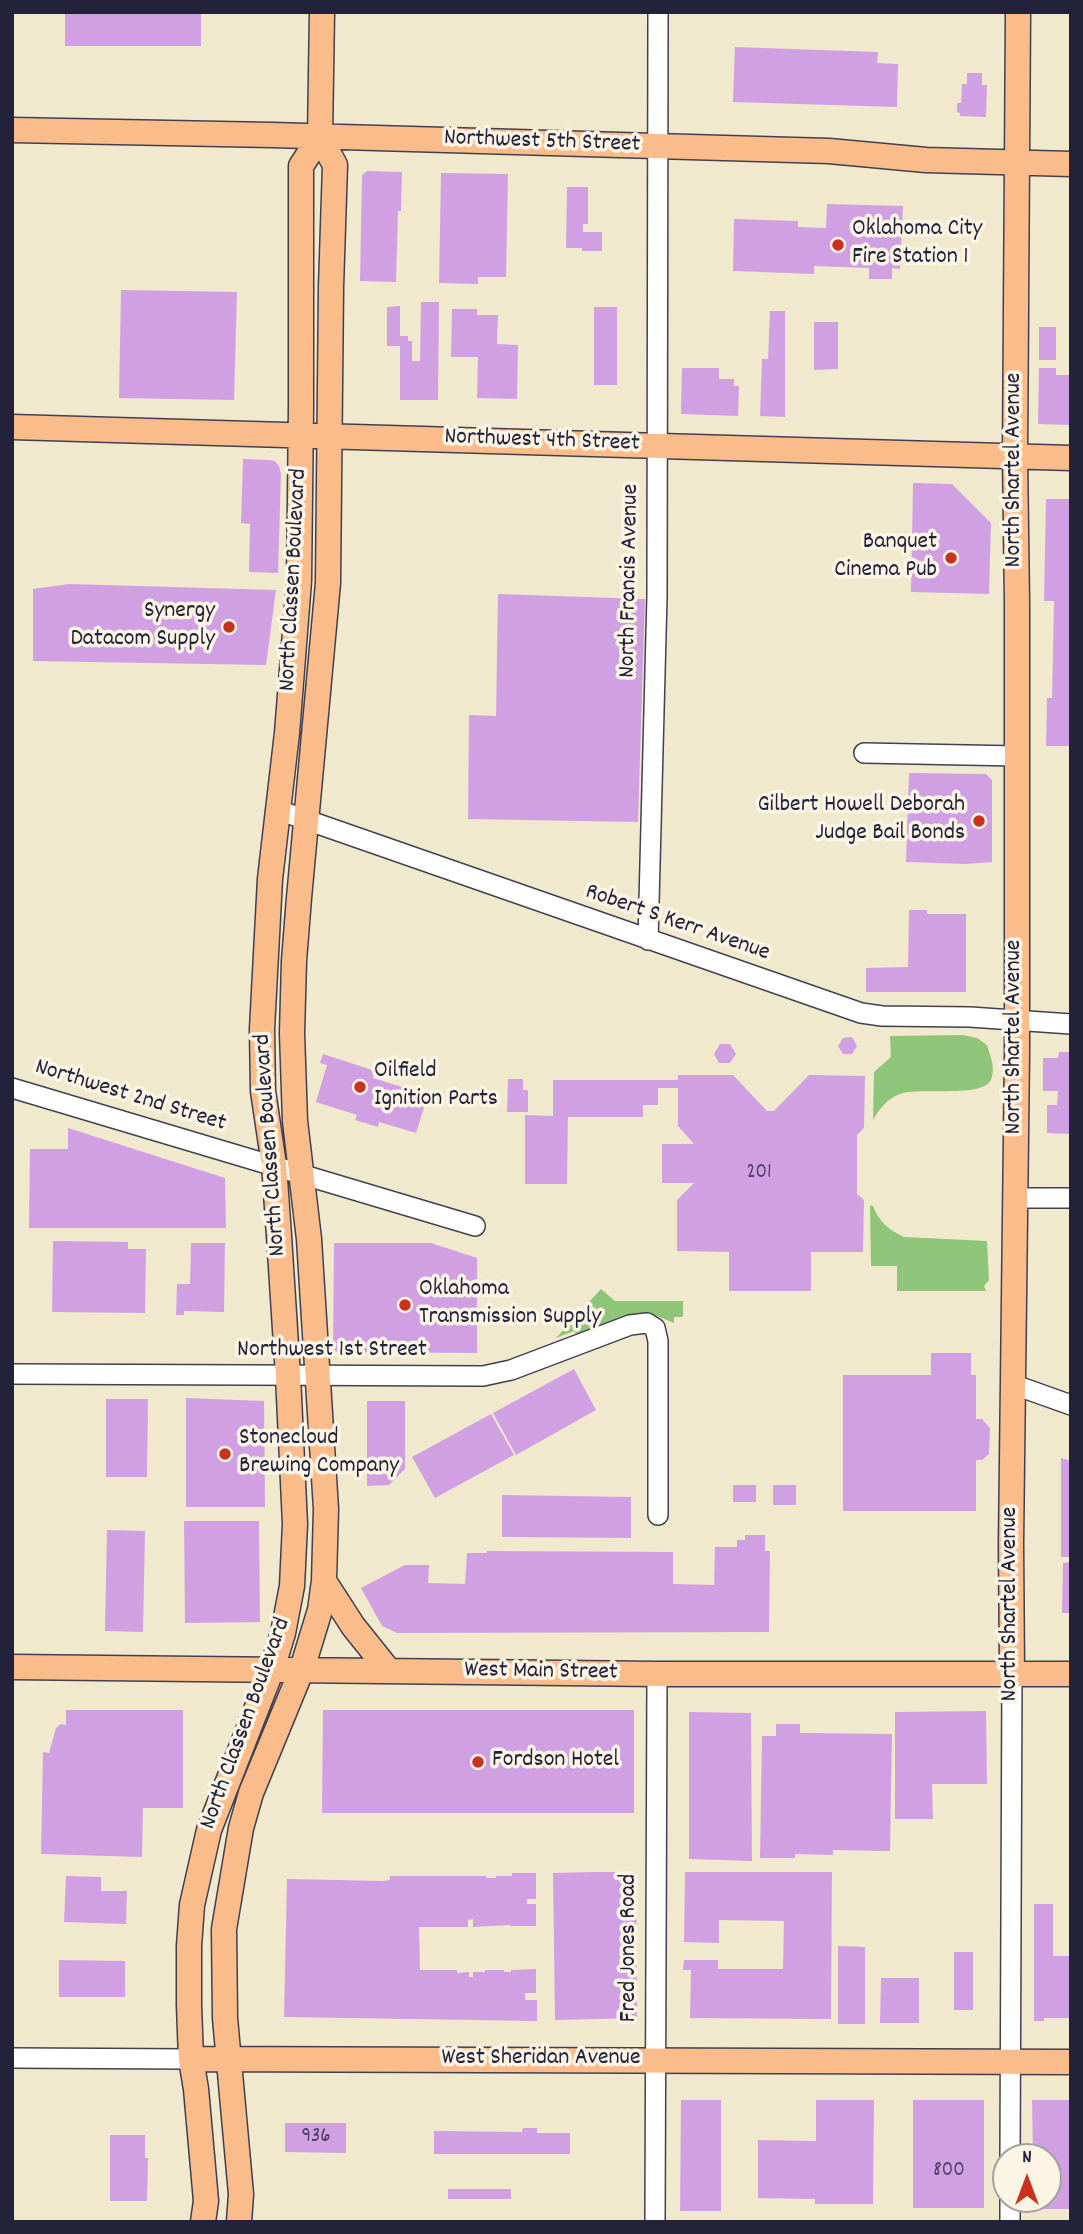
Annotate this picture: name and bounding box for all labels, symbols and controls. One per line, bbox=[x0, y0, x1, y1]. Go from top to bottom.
street label: Northwest 5th Street bbox=[443, 125, 641, 161]
place label: Oklahoma City Fire Station 1 bbox=[852, 217, 982, 273]
marker: Oklahoma City Fire Station 1 bbox=[830, 237, 846, 253]
street label: North Shartel Avenue bbox=[1002, 373, 1030, 567]
street label: Northwest 4th Street bbox=[444, 424, 640, 460]
street label: North Classen Boulevard bbox=[275, 468, 315, 692]
street label: North Francis Avenue bbox=[615, 484, 647, 678]
place label: Banquet Cinema Pub bbox=[834, 530, 937, 586]
marker: Banquet Cinema Pub bbox=[943, 550, 959, 566]
place label: Synergy Datacom Supply bbox=[70, 599, 215, 655]
marker: Synergy Datacom Supply bbox=[221, 619, 237, 635]
place label: Gilbert Howell Deborah Judge Bail Bonds bbox=[757, 793, 965, 849]
marker: Gilbert Howell Deborah Judge Bail Bonds bbox=[971, 813, 987, 829]
street label: Robert S Kerr Avenue bbox=[581, 879, 773, 969]
street label: North Shartel Avenue bbox=[1002, 940, 1030, 1134]
street label: North Classen Boulevard bbox=[250, 1033, 294, 1257]
street label: Northwest 2nd Street bbox=[31, 1054, 229, 1140]
place label: Oilfield Ignition Parts bbox=[374, 1059, 498, 1115]
marker: Oilfield Ignition Parts bbox=[352, 1079, 368, 1095]
house number: 201 bbox=[746, 1161, 772, 1187]
place label: Oklahoma Transmission Supply bbox=[419, 1277, 601, 1333]
marker: Oklahoma Transmission Supply bbox=[397, 1297, 413, 1313]
street label: Northwest 1st Street bbox=[237, 1338, 427, 1366]
place label: Stonecloud Brewing Company bbox=[239, 1426, 399, 1482]
marker: Stonecloud Brewing Company bbox=[217, 1446, 233, 1462]
street label: North Shartel Avenue bbox=[998, 1507, 1026, 1701]
street label: North Classen Boulevard bbox=[195, 1614, 299, 1834]
street label: West Main Street bbox=[464, 1657, 618, 1689]
place label: Fordson Hotel bbox=[492, 1748, 619, 1776]
marker: Fordson Hotel bbox=[470, 1754, 486, 1770]
street label: Fred Jones Road bbox=[617, 1874, 645, 2022]
street label: West Sheridan Avenue bbox=[442, 2046, 640, 2074]
house number: 936 bbox=[301, 2125, 331, 2151]
north arrow bbox=[992, 2143, 1062, 2213]
text: N bbox=[1022, 2145, 1032, 2172]
house number: 800 bbox=[933, 2159, 965, 2185]

